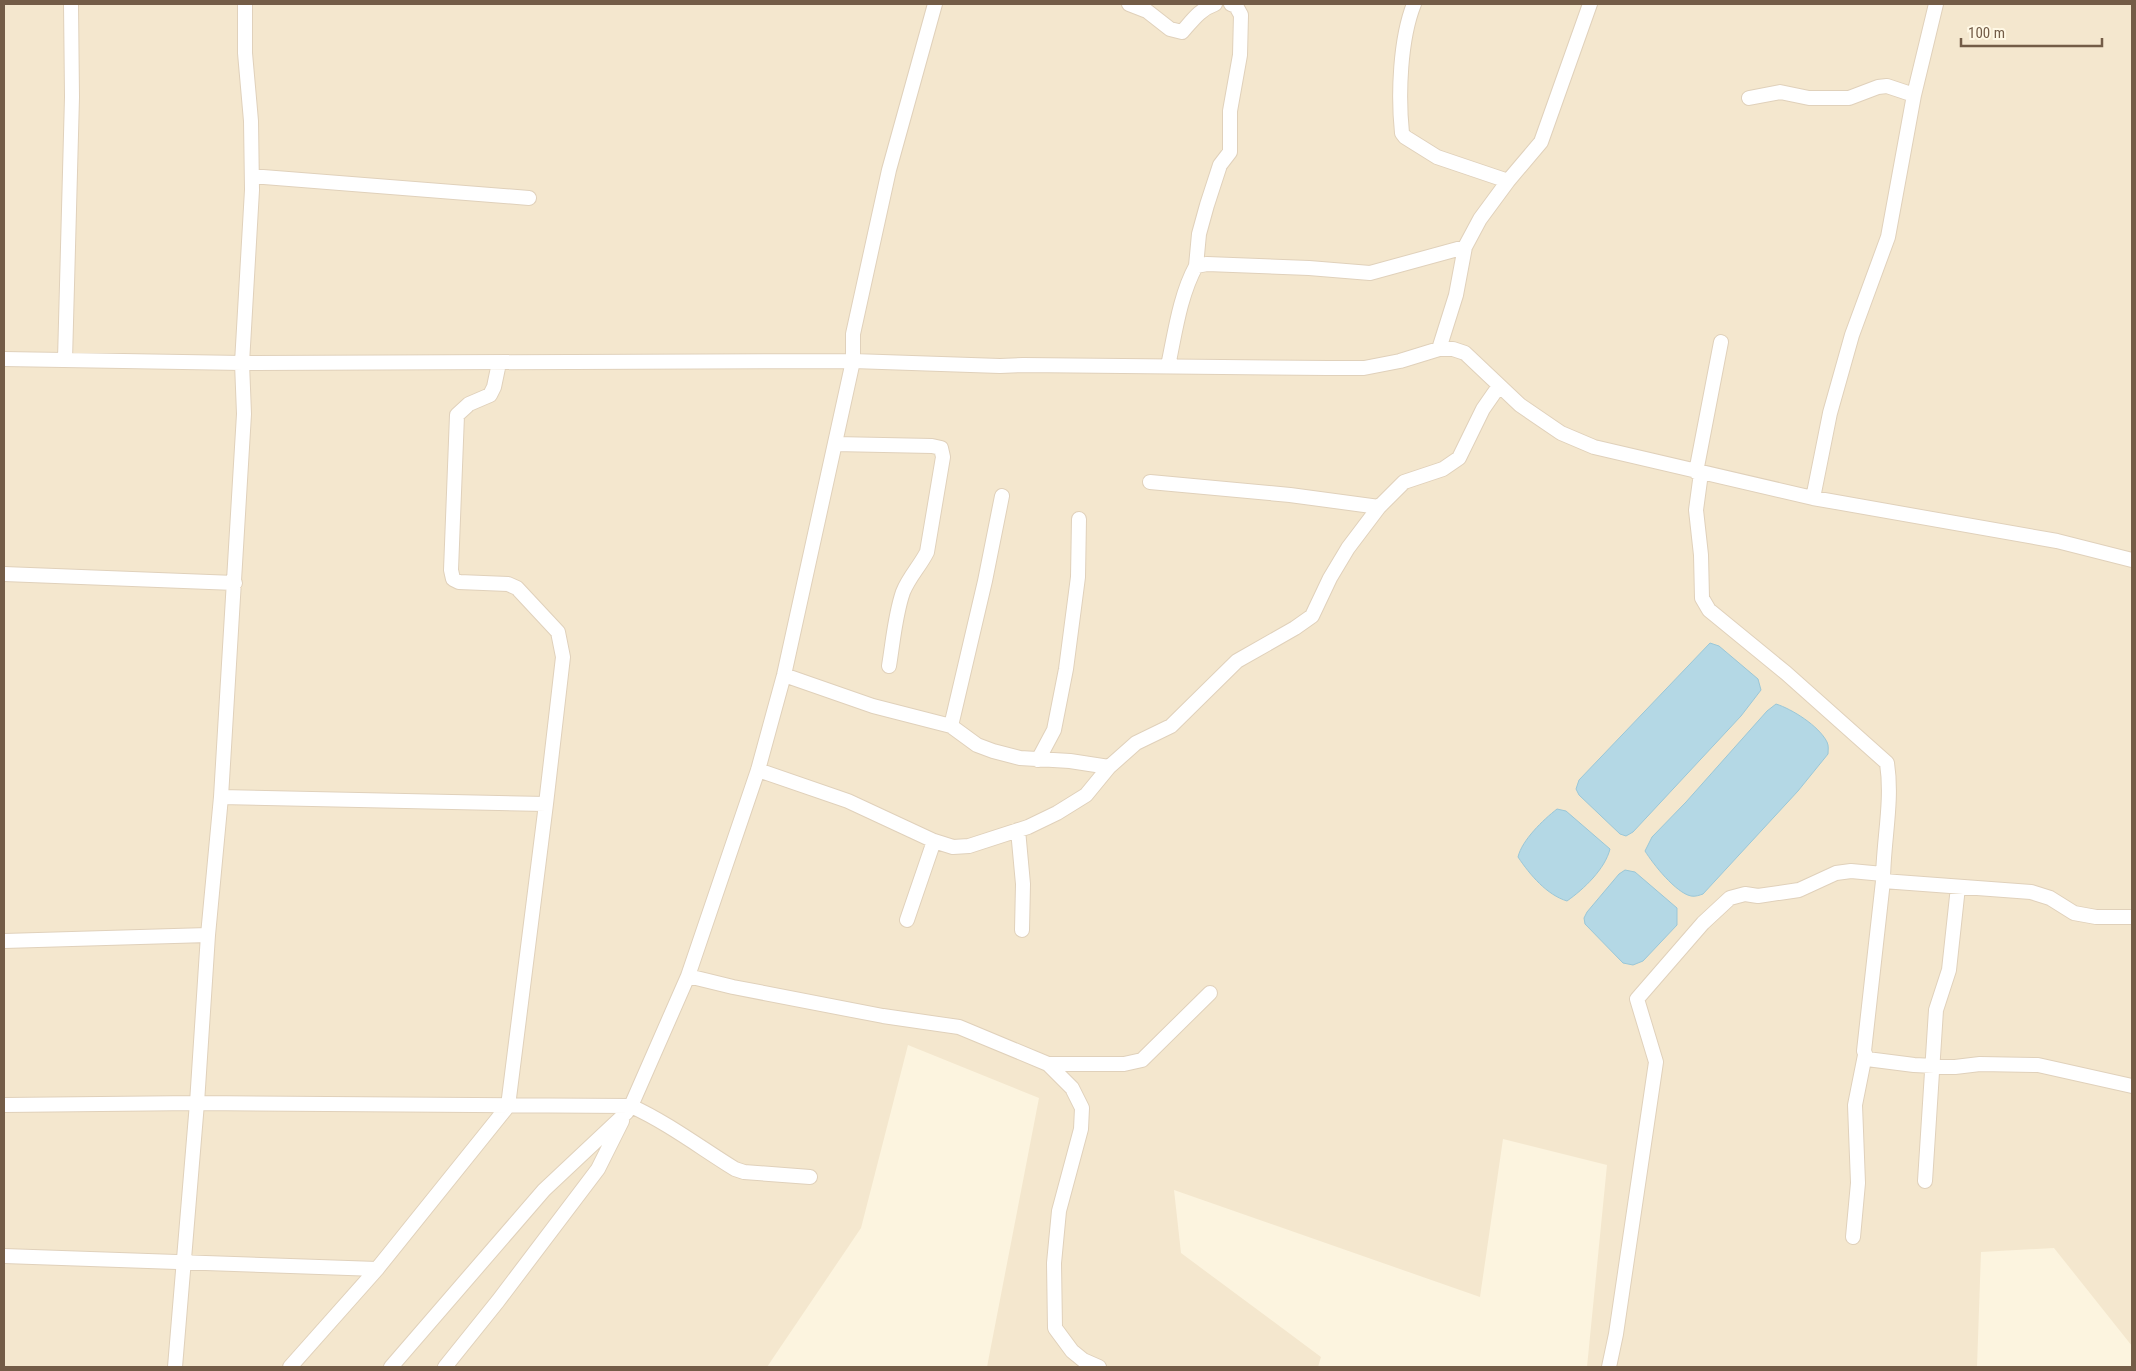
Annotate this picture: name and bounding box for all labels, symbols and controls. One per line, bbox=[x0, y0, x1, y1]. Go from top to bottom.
scale bar bbox=[1961, 15, 2102, 47]
text: 100 m bbox=[1968, 24, 2005, 42]

